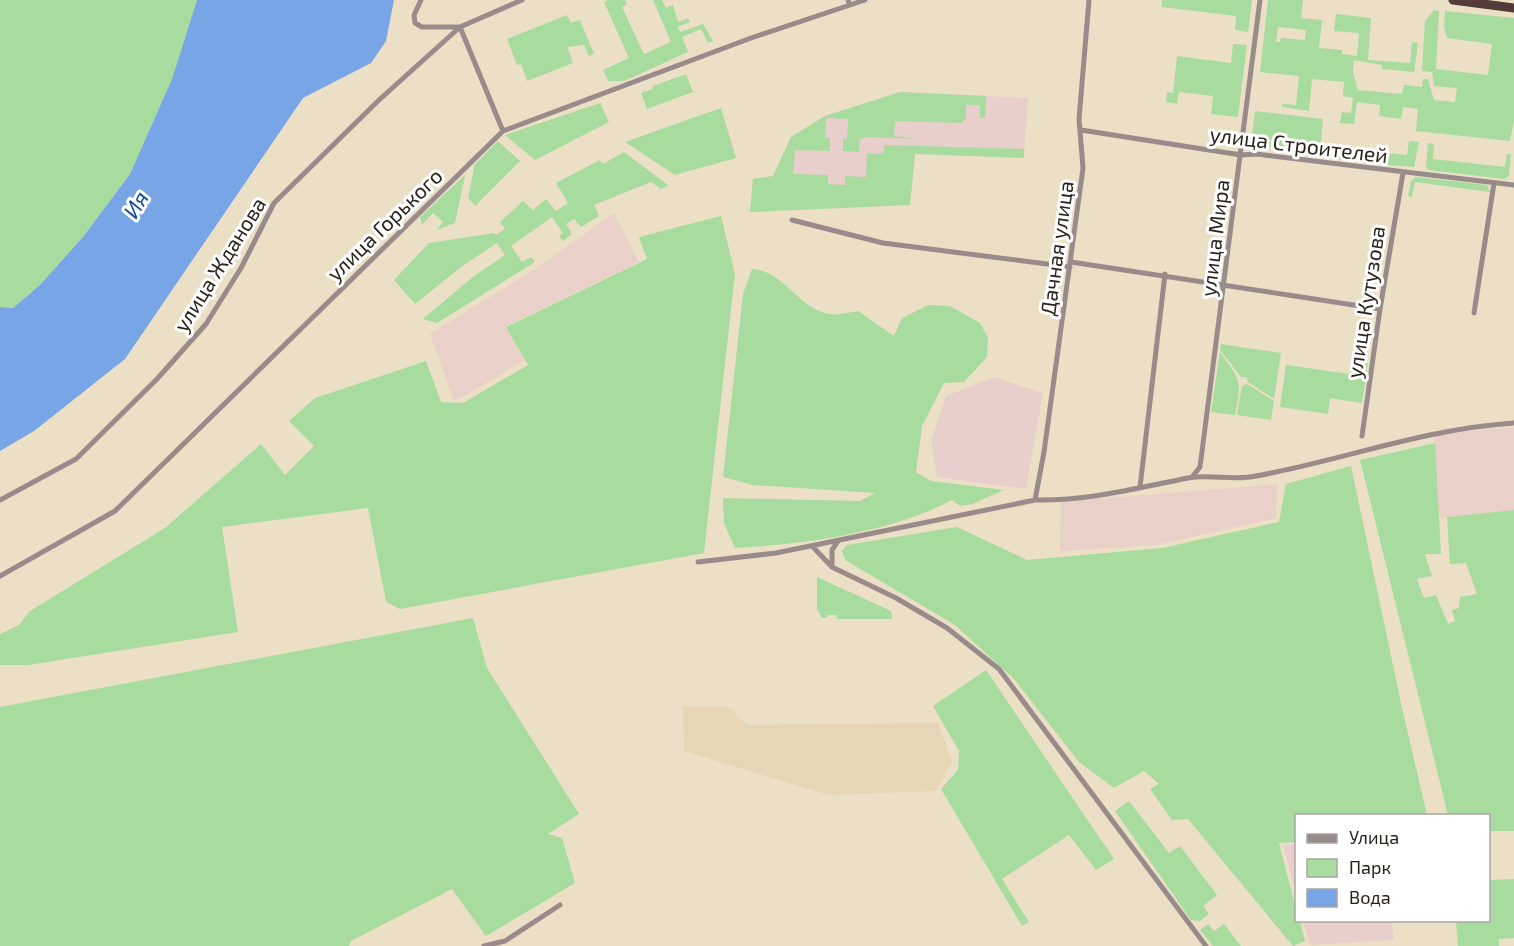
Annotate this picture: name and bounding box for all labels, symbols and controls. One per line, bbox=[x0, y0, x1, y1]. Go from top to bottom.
street label: улица Строителей bbox=[1208, 121, 1389, 168]
street label: улица Горького bbox=[321, 163, 448, 286]
street label: улица Мира bbox=[1194, 178, 1235, 298]
street label: Дачная улица bbox=[1034, 179, 1079, 317]
water label: Ия bbox=[117, 186, 153, 222]
street label: улица Жданова bbox=[168, 192, 271, 336]
street label: улица Кутузова bbox=[1341, 224, 1390, 380]
legend bbox=[1295, 814, 1490, 922]
text: Улица bbox=[1349, 826, 1399, 848]
text: Парк bbox=[1349, 856, 1391, 878]
text: Вода bbox=[1349, 886, 1391, 908]

